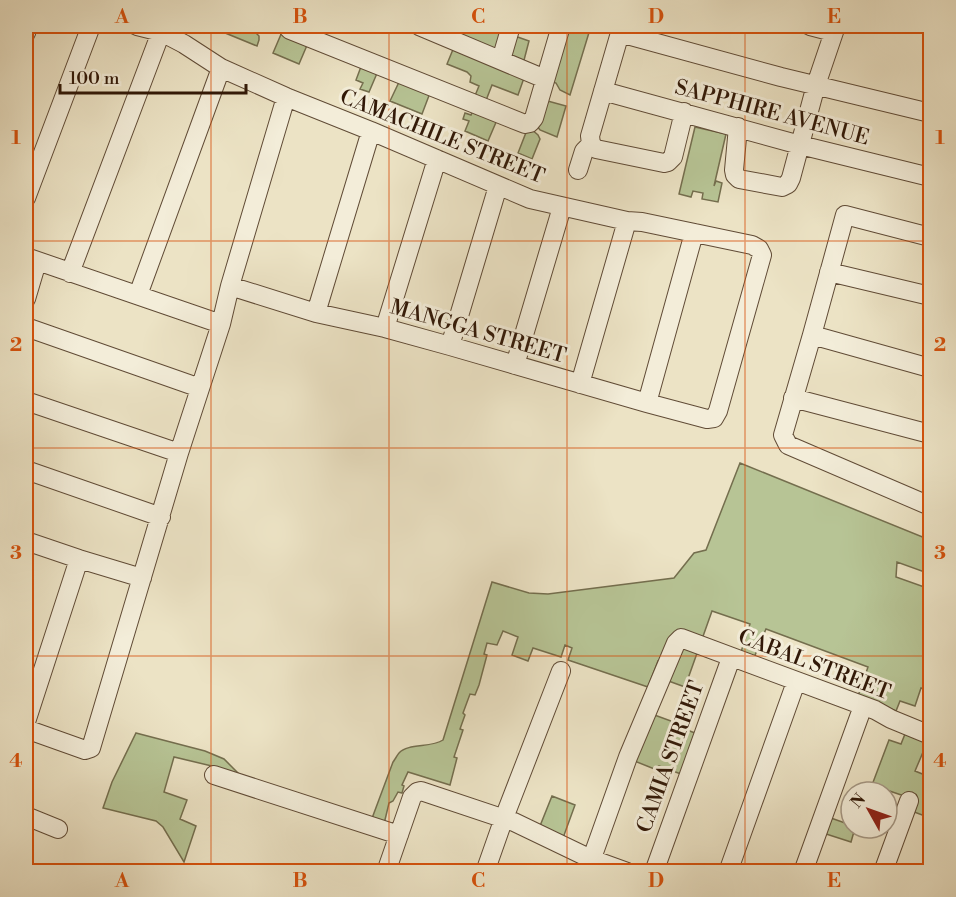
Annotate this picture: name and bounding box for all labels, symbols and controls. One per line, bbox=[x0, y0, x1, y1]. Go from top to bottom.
text: A bbox=[114, 5, 130, 30]
text: B bbox=[292, 5, 308, 30]
text: C bbox=[471, 5, 485, 30]
text: D bbox=[648, 5, 664, 30]
text: E bbox=[827, 5, 841, 30]
scale bar bbox=[60, 57, 246, 95]
text: 100 m bbox=[69, 67, 120, 90]
street label: SAPPHIRE AVENUE bbox=[672, 75, 872, 151]
street label: CAMACHILE STREET bbox=[336, 84, 548, 190]
text: 1 bbox=[11, 126, 21, 151]
text: 1 bbox=[935, 126, 945, 151]
street label: MANGGA STREET bbox=[387, 294, 569, 370]
text: 2 bbox=[10, 333, 22, 358]
text: 2 bbox=[934, 333, 946, 358]
text: 3 bbox=[10, 541, 22, 566]
text: 3 bbox=[934, 541, 946, 566]
street label: CABAL STREET bbox=[734, 624, 894, 706]
street label: CAMIA STREET bbox=[632, 677, 711, 836]
text: 4 bbox=[9, 749, 23, 774]
text: 4 bbox=[933, 749, 947, 774]
north arrow bbox=[839, 780, 899, 840]
text: N bbox=[847, 789, 870, 812]
text: A bbox=[114, 869, 130, 894]
text: B bbox=[292, 869, 308, 894]
text: C bbox=[471, 869, 485, 894]
text: D bbox=[648, 869, 664, 894]
text: E bbox=[827, 869, 841, 894]

